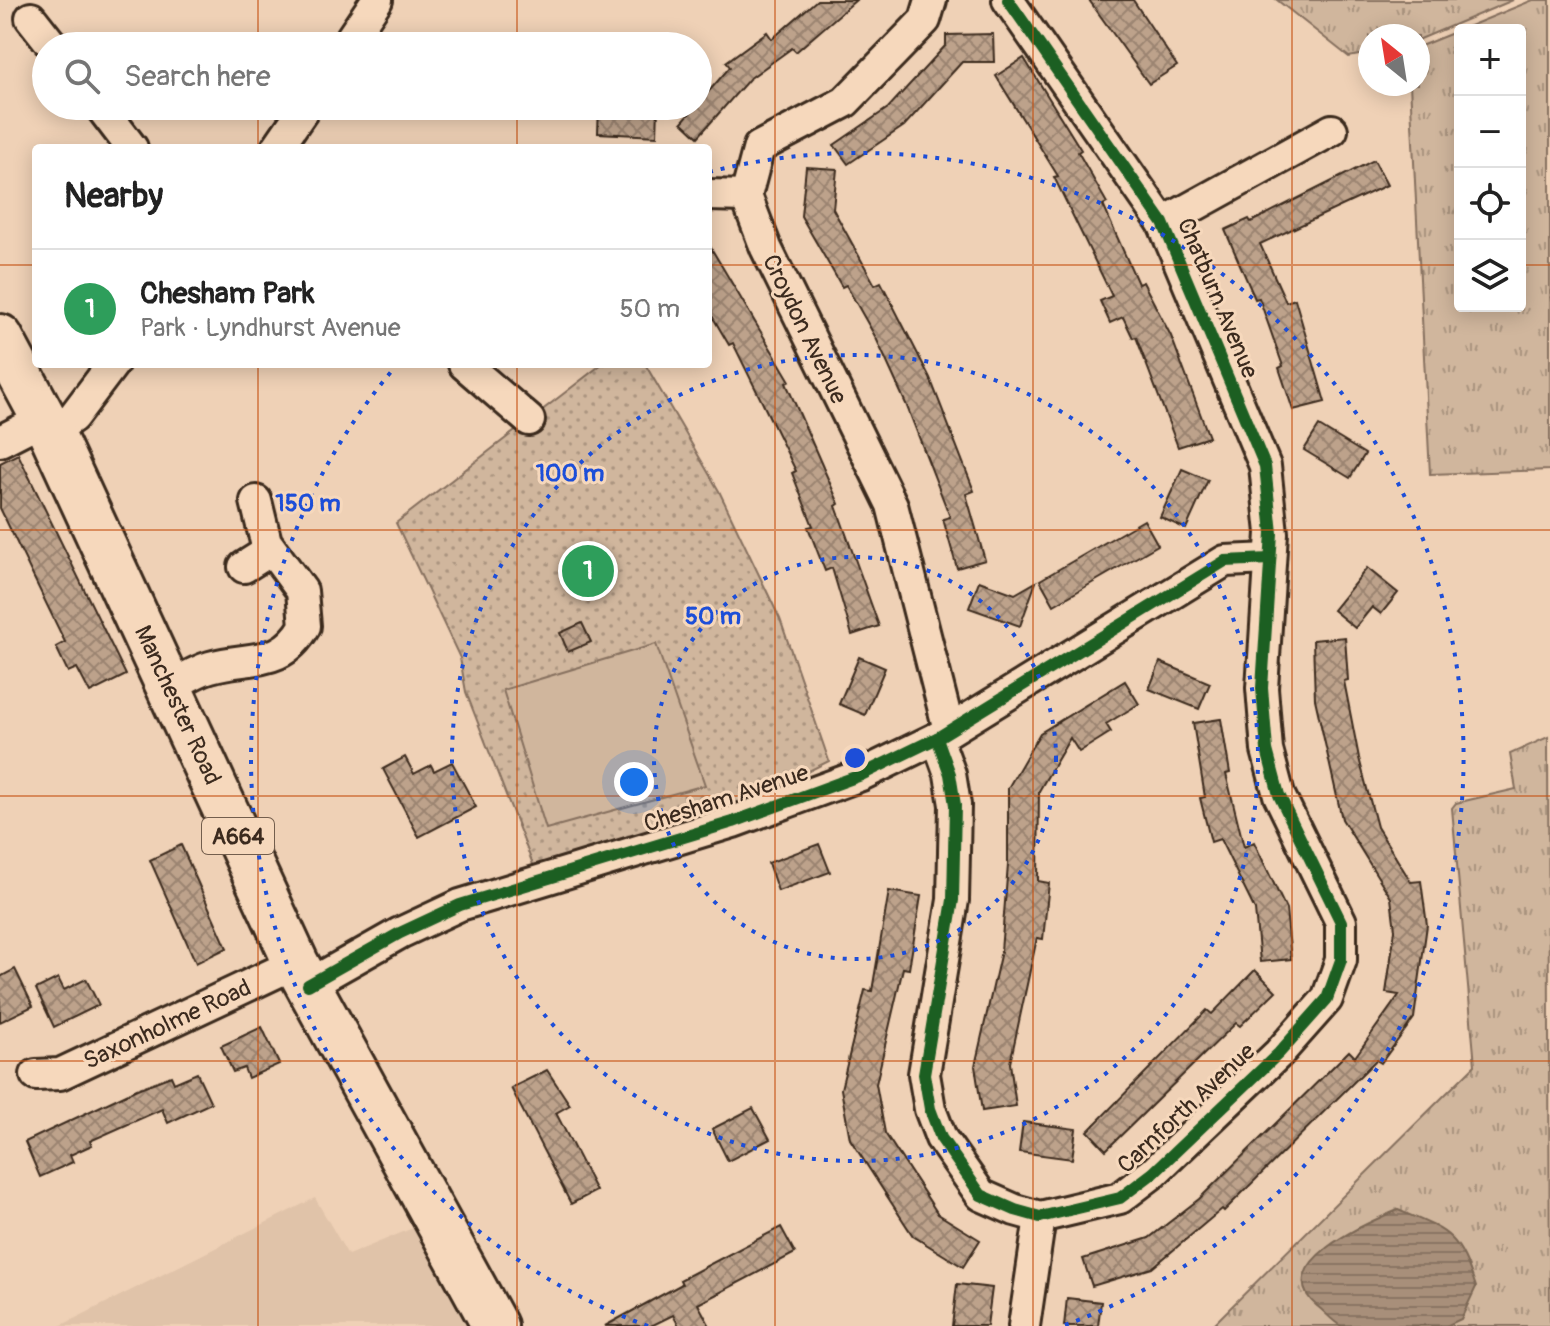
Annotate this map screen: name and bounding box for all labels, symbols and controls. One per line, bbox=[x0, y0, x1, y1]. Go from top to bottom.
north arrow bbox=[1358, 24, 1430, 96]
map controls bbox=[1454, 24, 1526, 312]
button: + bbox=[1454, 24, 1526, 96]
search box bbox=[32, 32, 712, 120]
icon: search bbox=[60, 54, 104, 98]
text: Search here bbox=[124, 58, 271, 95]
button: − bbox=[1454, 96, 1526, 168]
button: locate bbox=[1454, 168, 1526, 240]
text: Nearby bbox=[64, 175, 163, 218]
street label: Chatburn Avenue bbox=[1171, 214, 1264, 383]
button: layers bbox=[1454, 240, 1526, 312]
street label: Croydon Avenue bbox=[756, 250, 853, 409]
text: Chesham Park bbox=[140, 275, 314, 312]
text: 1 bbox=[85, 293, 95, 325]
text: 50 m bbox=[619, 293, 680, 325]
text: Park · Lyndhurst Avenue bbox=[140, 312, 401, 344]
text: 100 m bbox=[536, 459, 604, 488]
text: 150 m bbox=[275, 489, 341, 518]
pin: 1 bbox=[562, 541, 614, 601]
text: 50 m bbox=[685, 602, 741, 631]
street label: Manchester Road bbox=[128, 621, 227, 789]
centre of rings bbox=[841, 744, 869, 772]
street label: Chesham Avenue bbox=[640, 758, 812, 839]
your location bbox=[614, 762, 654, 802]
road number: A664 bbox=[202, 818, 274, 854]
street label: Saxonholme Road bbox=[79, 973, 255, 1076]
street label: Carnforth Avenue bbox=[1111, 1037, 1261, 1180]

